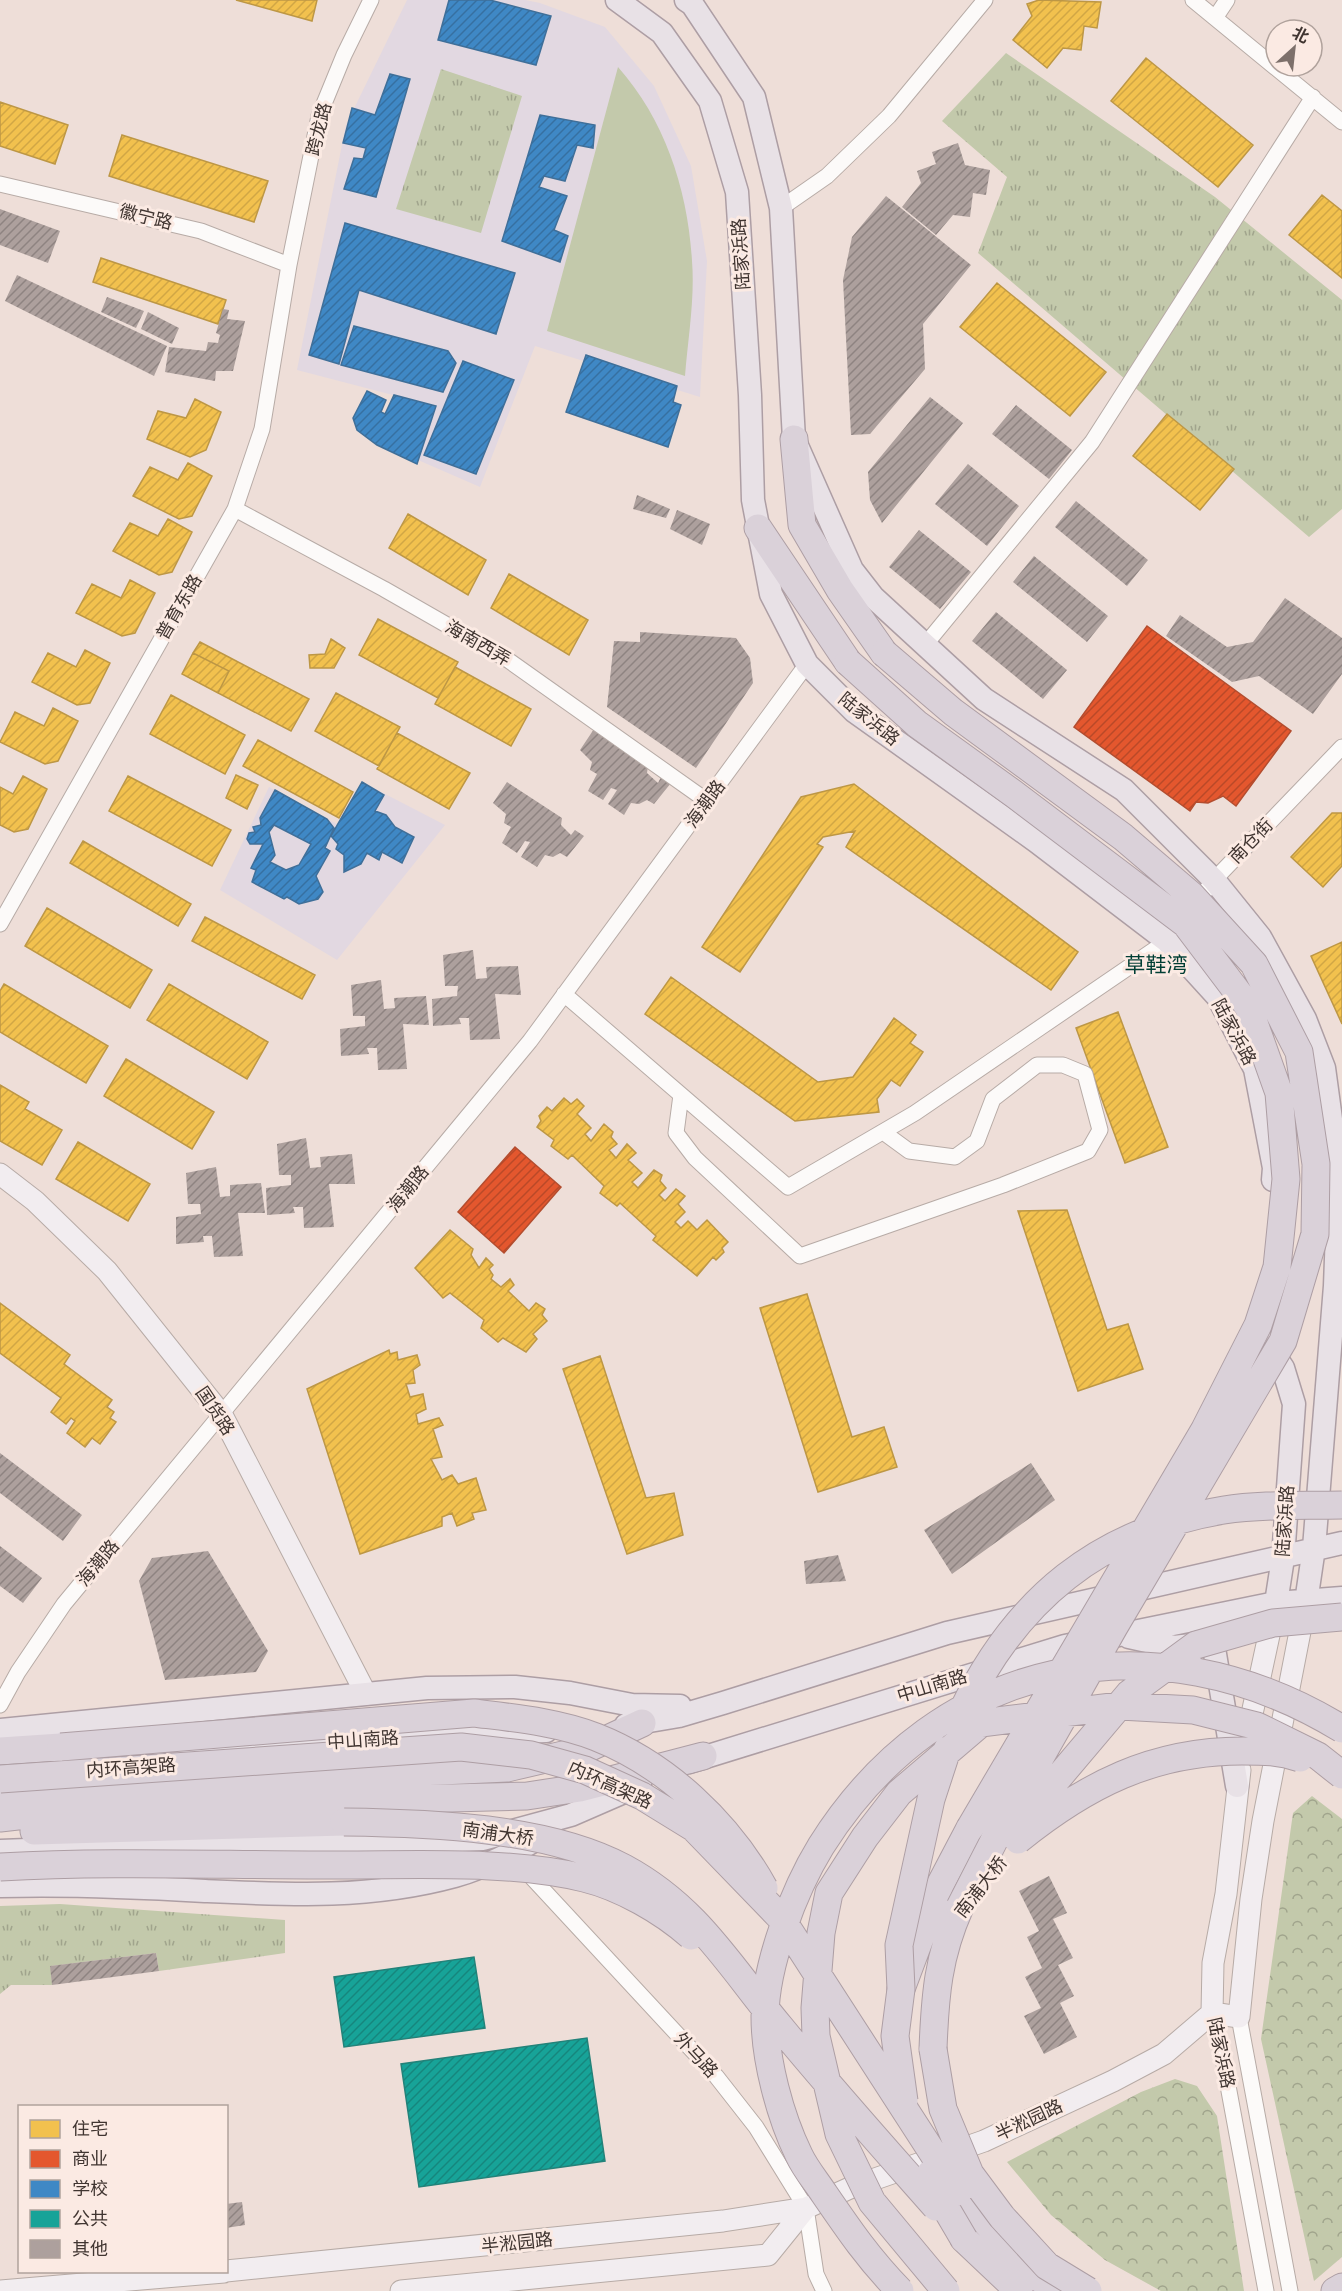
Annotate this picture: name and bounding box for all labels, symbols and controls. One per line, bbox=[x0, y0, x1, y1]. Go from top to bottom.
north arrow bbox=[1264, 18, 1324, 78]
text: 北 bbox=[1289, 21, 1313, 48]
street label: 跨龙路 bbox=[300, 100, 336, 158]
street label: 徽宁路 bbox=[117, 198, 175, 234]
street label: 陆家浜路 bbox=[726, 217, 754, 291]
street label: 普育东路 bbox=[150, 569, 207, 644]
street label: 海南西弄 bbox=[441, 614, 516, 671]
street label: 陆家浜路 bbox=[834, 686, 905, 750]
street label: 海潮路 bbox=[679, 775, 730, 832]
street label: 南仓街 bbox=[1223, 813, 1278, 868]
district label: 草鞋湾 bbox=[1125, 950, 1188, 978]
street label: 陆家浜路 bbox=[1207, 994, 1262, 1069]
street label: 海潮路 bbox=[381, 1160, 434, 1217]
street label: 国货路 bbox=[191, 1381, 241, 1440]
street label: 陆家浜路 bbox=[1270, 1484, 1298, 1558]
street label: 海潮路 bbox=[71, 1534, 124, 1591]
street label: 中山南路 bbox=[894, 1663, 970, 1707]
street label: 中山南路 bbox=[326, 1725, 400, 1753]
street label: 内环高架路 bbox=[85, 1752, 177, 1782]
street label: 内环高架路 bbox=[564, 1755, 656, 1813]
street label: 南浦大桥 bbox=[461, 1816, 535, 1850]
street label: 南浦大桥 bbox=[949, 1851, 1012, 1922]
street label: 陆家浜路 bbox=[1203, 2015, 1241, 2091]
street label: 外马路 bbox=[670, 2026, 724, 2082]
street label: 半淞园路 bbox=[991, 2093, 1066, 2145]
legend bbox=[18, 2105, 228, 2273]
text: 住宅 bbox=[72, 2116, 108, 2140]
text: 商业 bbox=[72, 2146, 108, 2170]
text: 学校 bbox=[72, 2176, 108, 2200]
text: 公共 bbox=[72, 2206, 108, 2230]
street label: 半淞园路 bbox=[480, 2226, 554, 2258]
text: 其他 bbox=[72, 2236, 108, 2260]

